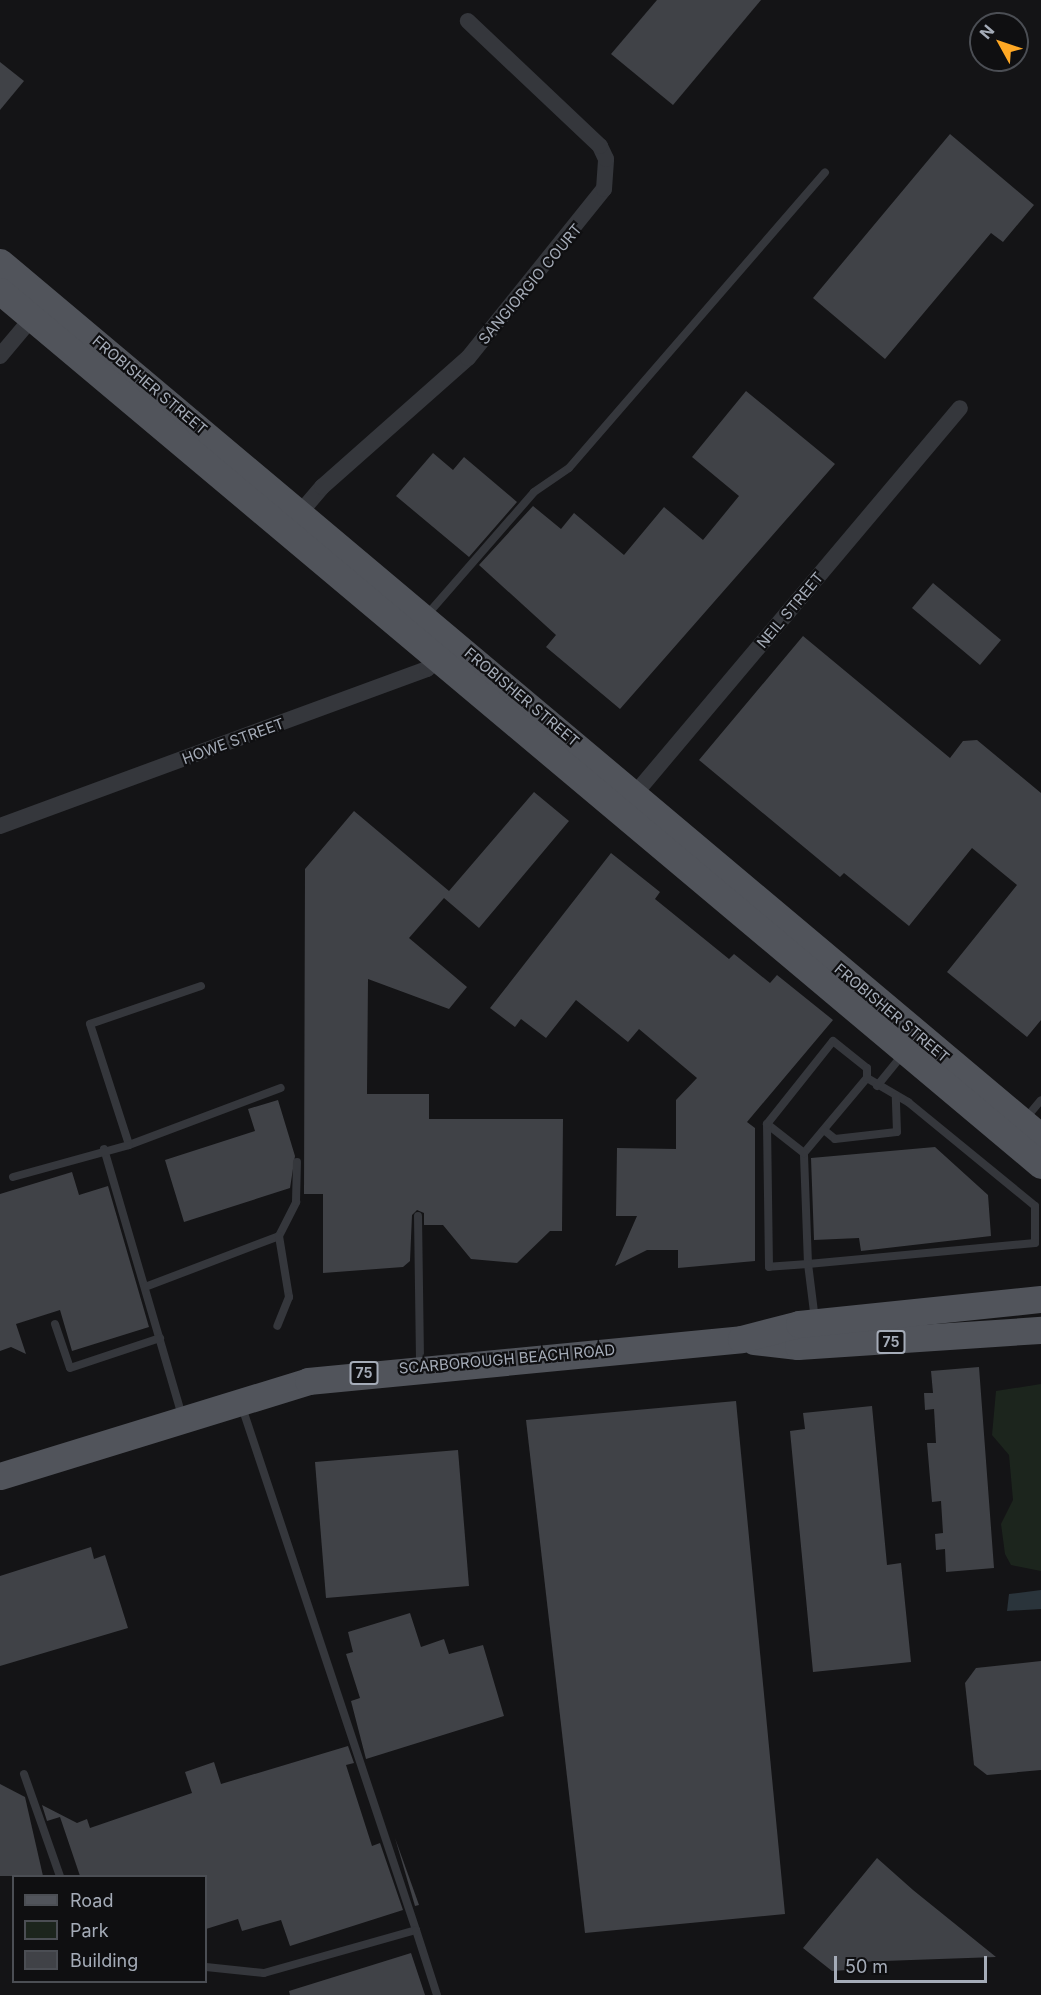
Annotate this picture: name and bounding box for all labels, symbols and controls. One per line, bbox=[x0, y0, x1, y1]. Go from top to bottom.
north arrow bbox=[969, 12, 1029, 72]
text: N bbox=[975, 21, 998, 43]
street label: SANGIORGIO COURT bbox=[474, 220, 586, 348]
street label: FROBISHER STREET bbox=[89, 332, 211, 438]
street label: NEIL STREET bbox=[753, 568, 827, 652]
street label: FROBISHER STREET bbox=[461, 644, 583, 750]
street label: HOWE STREET bbox=[180, 714, 286, 768]
street label: FROBISHER STREET bbox=[831, 960, 953, 1066]
road number: 75 bbox=[876, 1331, 906, 1353]
street label: SCARBOROUGH BEACH ROAD bbox=[398, 1341, 616, 1377]
road number: 75 bbox=[349, 1362, 379, 1384]
legend bbox=[12, 1875, 207, 1983]
text: Road bbox=[70, 1890, 113, 1911]
text: Park bbox=[70, 1920, 109, 1941]
scale bar bbox=[837, 1944, 990, 1982]
text: Building bbox=[70, 1950, 138, 1971]
text: 50 m bbox=[845, 1956, 888, 1977]

